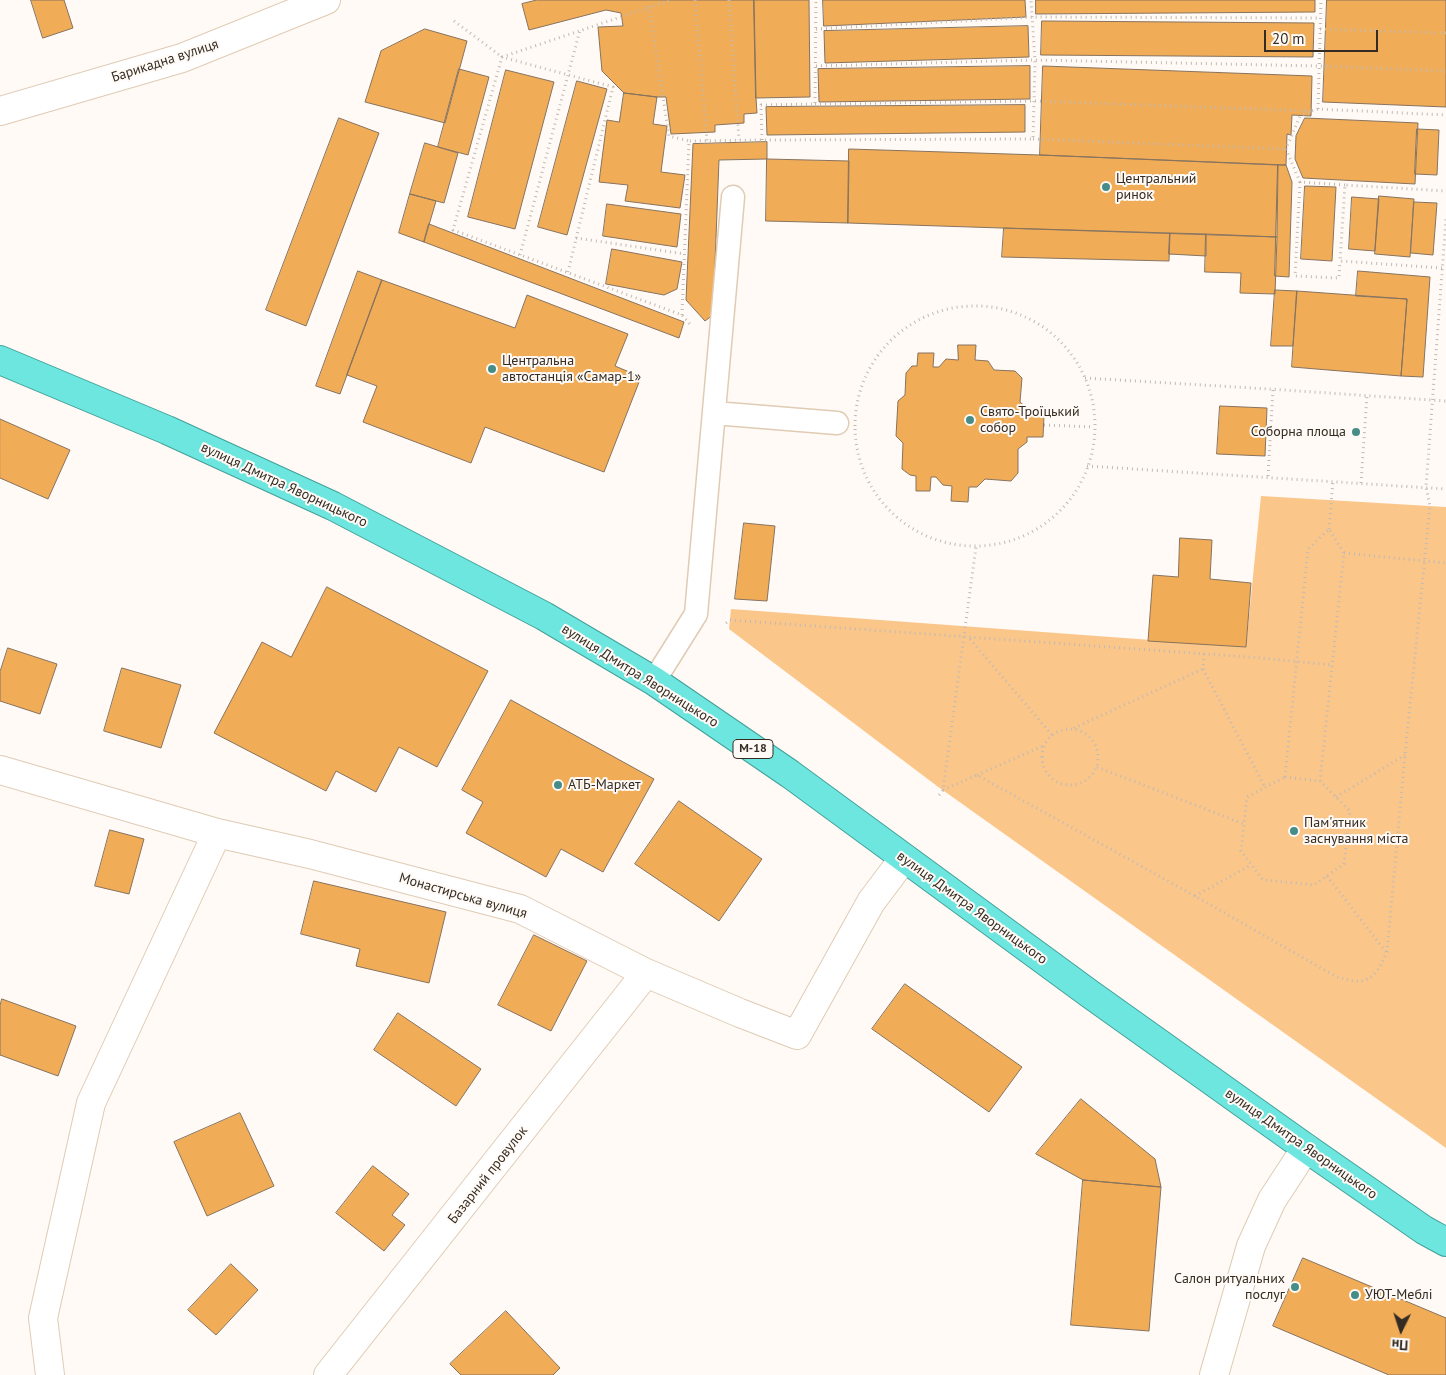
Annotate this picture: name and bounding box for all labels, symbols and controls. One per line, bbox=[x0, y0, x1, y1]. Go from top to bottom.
scale bar bbox=[1266, 20, 1380, 52]
text: 20 m bbox=[1272, 29, 1305, 48]
street label: Барикадна вулиця bbox=[109, 36, 221, 86]
place label: Центральний ринок bbox=[1116, 171, 1196, 203]
marker: Центральний ринок bbox=[1100, 181, 1112, 193]
place label: Центральна автостанція «Самар-1» bbox=[502, 353, 641, 386]
marker: Центральна автостанція «Самар-1» bbox=[486, 363, 498, 375]
place label: Свято-Троїцький собор bbox=[980, 404, 1080, 437]
marker: Свято-Троїцький собор bbox=[964, 414, 976, 426]
place label: Соборна площа bbox=[1251, 424, 1346, 440]
marker: Соборна площа bbox=[1350, 426, 1362, 438]
street label: вулиця Дмитра Яворницького bbox=[198, 439, 370, 531]
street label: вулиця Дмитра Яворницького bbox=[558, 621, 722, 731]
road number: М-18 bbox=[733, 740, 773, 759]
place label: АТБ-Маркет bbox=[568, 777, 641, 793]
marker: АТБ-Маркет bbox=[552, 779, 564, 791]
place label: Пам'ятник заснування міста bbox=[1304, 815, 1408, 848]
marker: Пам'ятник заснування міста bbox=[1288, 825, 1300, 837]
street label: вулиця Дмитра Яворницького bbox=[894, 848, 1050, 968]
street label: Монастирська вулиця bbox=[397, 870, 529, 922]
street label: вулиця Дмитра Яворницького bbox=[1222, 1085, 1380, 1203]
street label: Базарний провулок bbox=[445, 1123, 531, 1227]
place label: Салон ритуальних послуг bbox=[1174, 1271, 1285, 1304]
marker: Салон ритуальних послуг bbox=[1289, 1281, 1301, 1293]
place label: УЮТ-Меблі bbox=[1365, 1287, 1433, 1303]
marker: УЮТ-Меблі bbox=[1349, 1289, 1361, 1301]
north arrow bbox=[1376, 1305, 1426, 1355]
text: Пн bbox=[1391, 1335, 1409, 1355]

